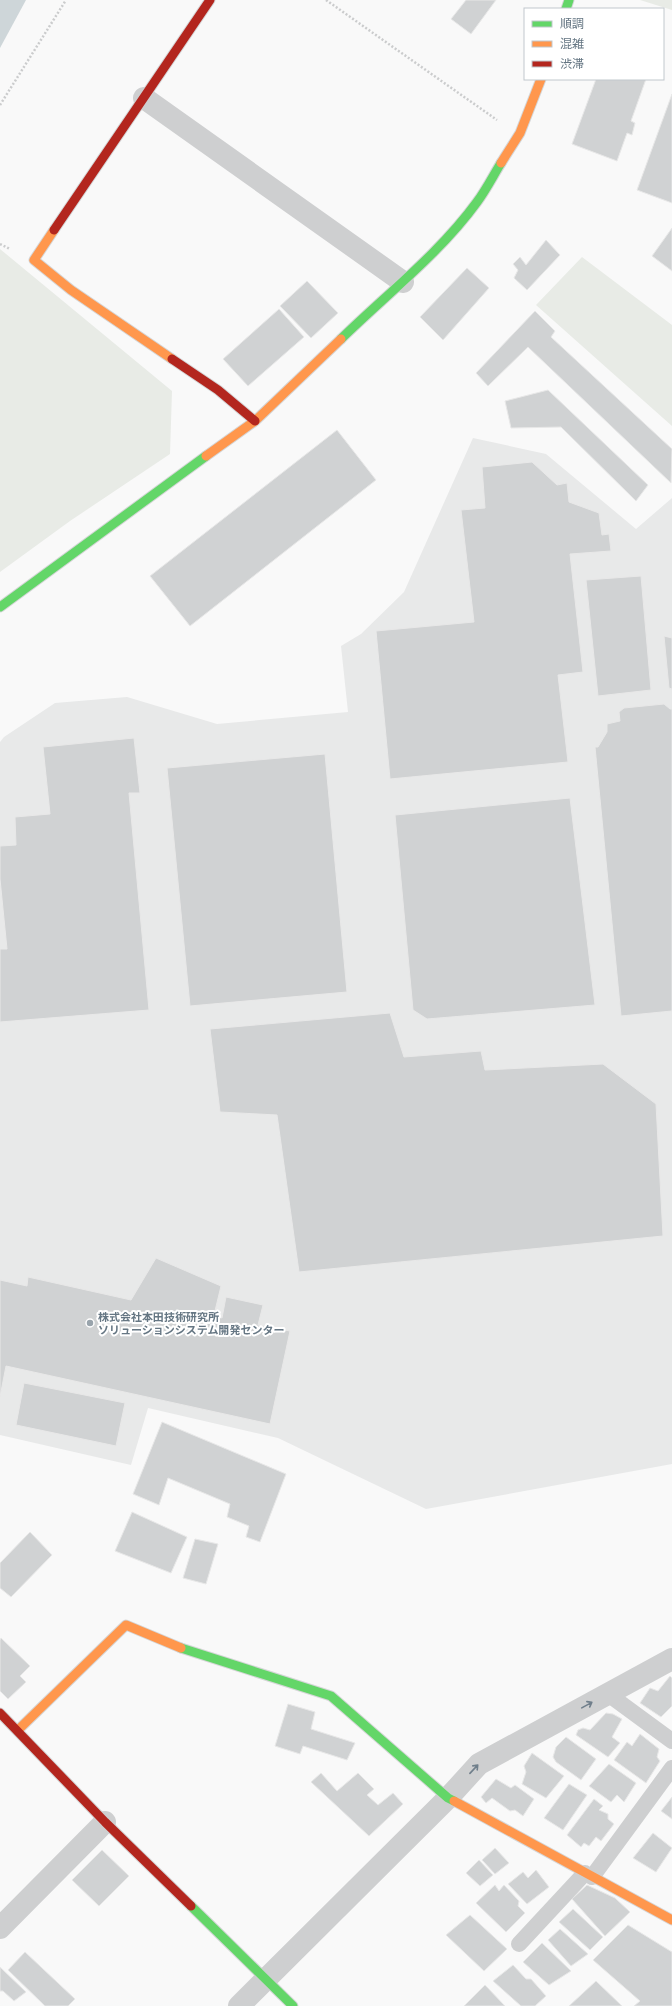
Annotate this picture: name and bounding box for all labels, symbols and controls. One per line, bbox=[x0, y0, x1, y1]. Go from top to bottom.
legend bbox=[524, 8, 664, 80]
text: 順調 bbox=[560, 16, 584, 31]
text: 混雑 bbox=[560, 36, 584, 51]
text: 渋滞 bbox=[560, 56, 584, 71]
place label: 株式会社本田技術研究所 ソリューションシステム開発センター bbox=[98, 1310, 284, 1337]
marker: 株式会社本田技術研究所 ソリューションシステム開発センター bbox=[85, 1318, 95, 1328]
one-way arrow bbox=[581, 1701, 593, 1708]
one-way arrow bbox=[470, 1764, 479, 1774]

